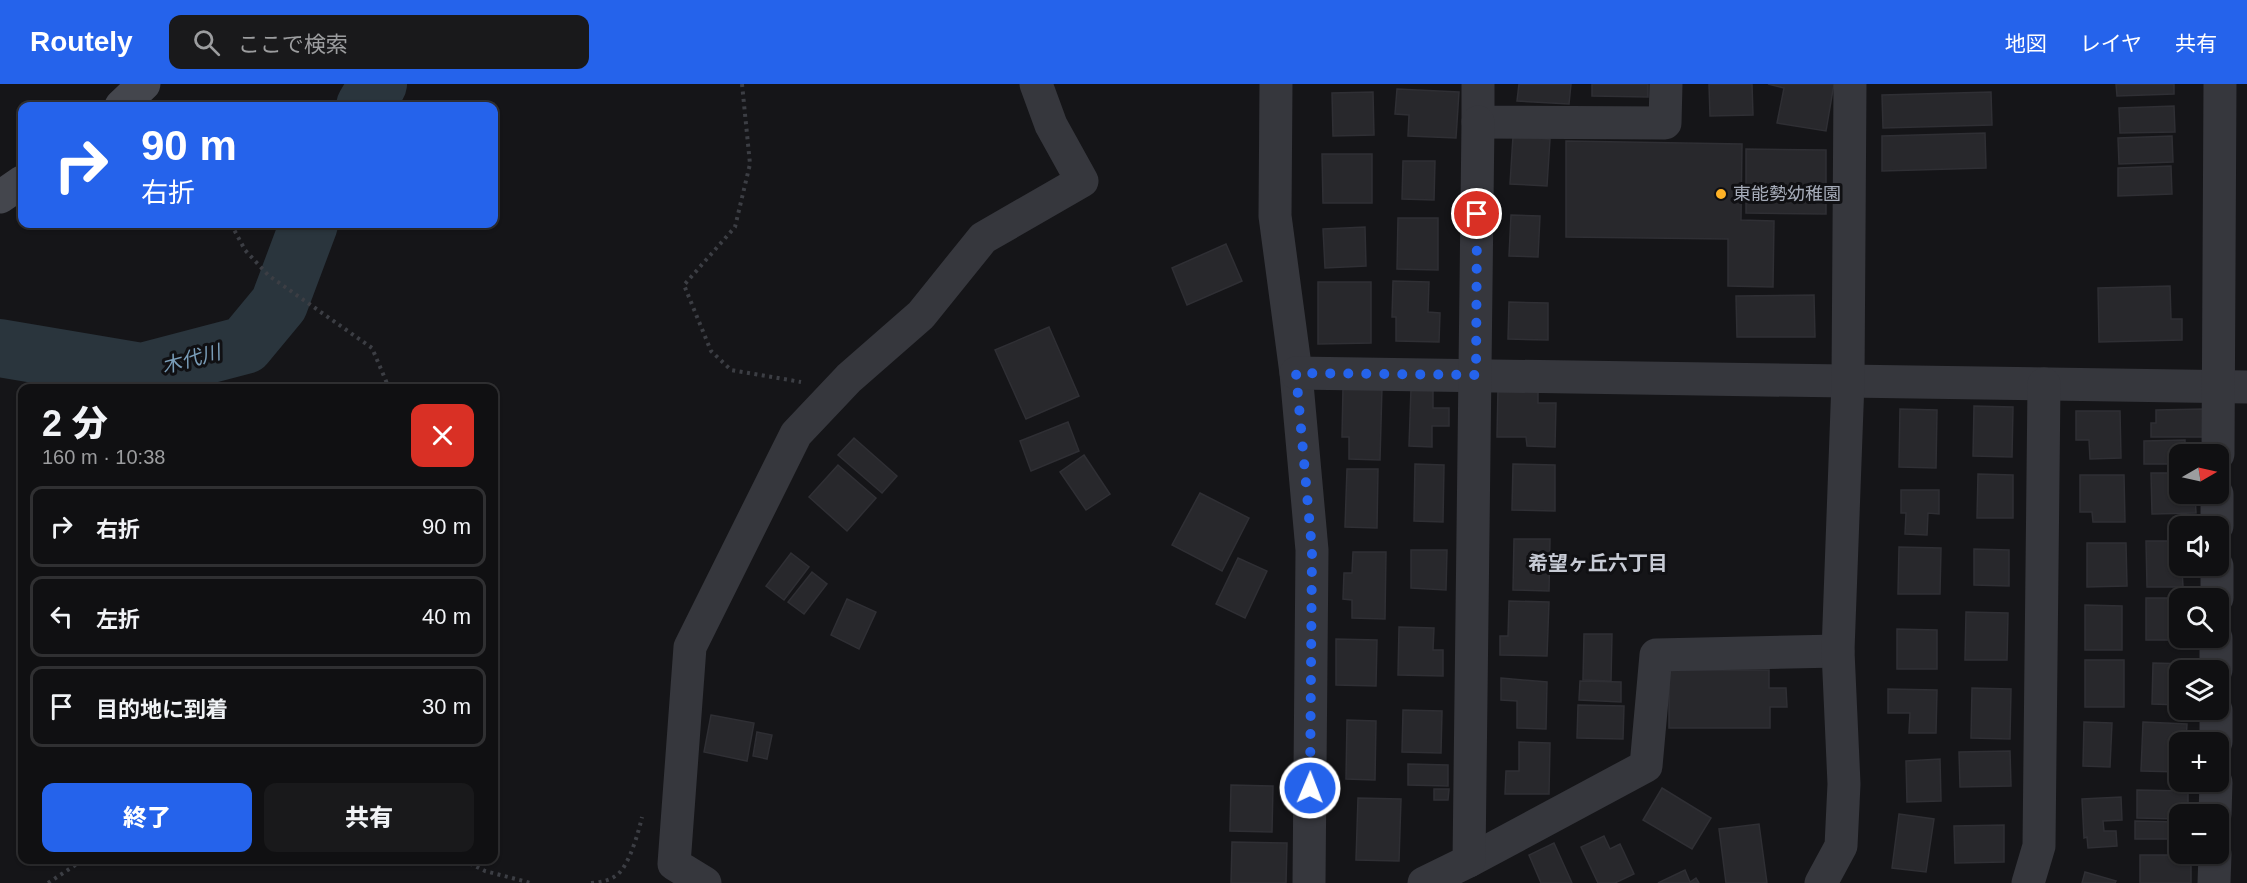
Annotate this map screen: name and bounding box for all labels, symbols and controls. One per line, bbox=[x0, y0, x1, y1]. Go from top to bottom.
search box bbox=[169, 15, 589, 69]
text: Routely bbox=[30, 26, 133, 57]
icon: search bbox=[190, 26, 223, 59]
text: ここで検索 bbox=[238, 32, 348, 57]
text: 地図 bbox=[2005, 32, 2047, 55]
text: レイヤ bbox=[2080, 32, 2142, 55]
text: 共有 bbox=[2175, 32, 2217, 55]
text: 90 m bbox=[141, 122, 237, 169]
icon: right bbox=[42, 126, 120, 204]
text: 右折 bbox=[141, 178, 195, 208]
place label: 東能勢幼稚園 bbox=[1733, 184, 1841, 204]
marker: 東能勢幼稚園 bbox=[1714, 187, 1728, 201]
pin bbox=[1451, 188, 1502, 239]
icon: arrive bbox=[1460, 197, 1493, 230]
water label: 木代川 bbox=[159, 340, 225, 377]
text: 2 分 bbox=[42, 403, 108, 444]
button: close bbox=[411, 404, 474, 467]
north arrow bbox=[2169, 444, 2229, 504]
map controls bbox=[2169, 444, 2229, 864]
text: 160 m · 10:38 bbox=[42, 446, 165, 468]
icon: right bbox=[45, 510, 78, 543]
text: 90 m bbox=[422, 514, 471, 539]
button: sound bbox=[2169, 516, 2229, 576]
text: 右折 bbox=[96, 517, 140, 542]
district label: 希望ヶ丘六丁目 bbox=[1528, 552, 1668, 574]
button: search bbox=[2169, 588, 2229, 648]
icon: left bbox=[45, 600, 78, 633]
text: 40 m bbox=[422, 604, 471, 629]
text: 左折 bbox=[96, 607, 140, 632]
button: layers bbox=[2169, 660, 2229, 720]
icon: arrive bbox=[45, 690, 78, 723]
text: 30 m bbox=[422, 694, 471, 719]
text: 目的地に到着 bbox=[96, 697, 228, 722]
button: + bbox=[2169, 732, 2229, 792]
position arrow bbox=[1278, 756, 1342, 820]
button: 終了 bbox=[42, 783, 252, 852]
button: 共有 bbox=[264, 783, 474, 852]
button: − bbox=[2169, 804, 2229, 864]

